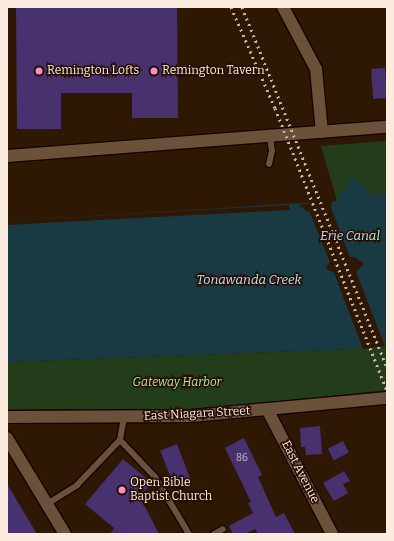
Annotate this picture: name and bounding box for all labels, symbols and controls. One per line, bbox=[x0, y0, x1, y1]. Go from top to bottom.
place label: Remington Lofts bbox=[47, 64, 139, 78]
place label: Remington Tavern bbox=[162, 64, 265, 78]
marker: Remington Lofts bbox=[34, 66, 44, 76]
marker: Remington Tavern bbox=[149, 66, 159, 76]
water label: Erie Canal bbox=[320, 228, 380, 244]
water label: Tonawanda Creek bbox=[196, 272, 302, 288]
park label: Gateway Harbor bbox=[133, 376, 221, 390]
street label: East Niagara Street bbox=[143, 404, 251, 424]
street label: East Avenue bbox=[278, 438, 322, 506]
house number: 86 bbox=[236, 453, 248, 465]
place label: Open Bible Baptist Church bbox=[130, 476, 212, 504]
marker: Open Bible Baptist Church bbox=[117, 485, 127, 495]

